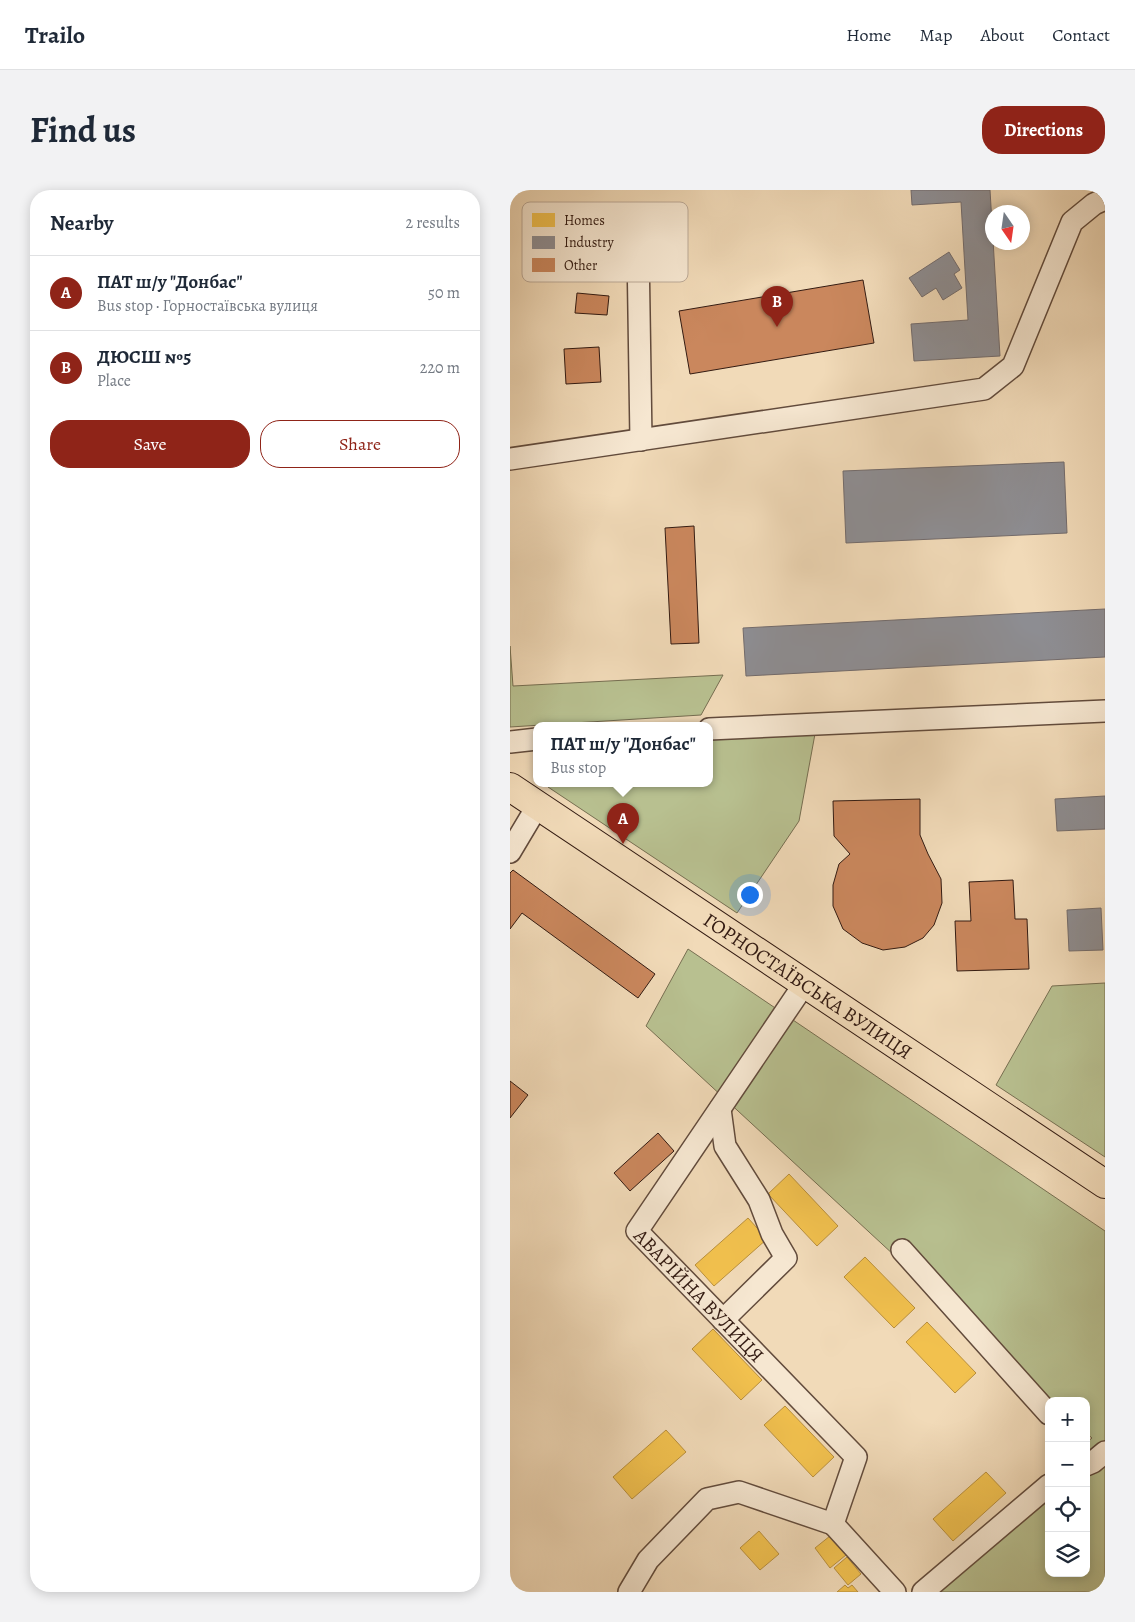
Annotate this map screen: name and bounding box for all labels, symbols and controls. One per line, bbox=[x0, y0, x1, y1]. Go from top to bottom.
text: Trailo bbox=[25, 19, 85, 51]
text: Home bbox=[846, 23, 891, 47]
text: Map bbox=[919, 23, 952, 47]
text: About bbox=[980, 23, 1024, 47]
text: Contact bbox=[1052, 23, 1110, 47]
text: Find us bbox=[30, 106, 136, 154]
button: Directions bbox=[982, 106, 1105, 154]
legend bbox=[522, 202, 688, 282]
north arrow bbox=[985, 205, 1030, 250]
text: Nearby bbox=[50, 209, 113, 237]
text: Homes bbox=[564, 211, 605, 230]
text: 2 results bbox=[405, 212, 460, 234]
text: Industry bbox=[564, 233, 614, 252]
text: Other bbox=[564, 256, 598, 275]
text: ПАТ ш/у "Донбас" bbox=[97, 269, 243, 295]
text: A bbox=[61, 282, 71, 304]
text: 50 m bbox=[428, 282, 460, 304]
pin: B bbox=[761, 286, 793, 327]
text: Bus stop · Горностаївська вулиця bbox=[97, 295, 318, 317]
text: ДЮСШ №5 bbox=[97, 344, 191, 370]
text: B bbox=[61, 357, 71, 379]
text: 220 m bbox=[420, 357, 460, 379]
text: Place bbox=[97, 370, 131, 392]
button: Save bbox=[50, 420, 250, 468]
button: Share bbox=[260, 420, 460, 468]
popup bbox=[533, 722, 713, 787]
text: ПАТ ш/у "Донбас" bbox=[550, 731, 696, 757]
text: Bus stop bbox=[550, 757, 606, 779]
pin: A bbox=[607, 803, 639, 844]
your location bbox=[737, 882, 763, 908]
street label: ГОРНОСТАЇВСЬКА ВУЛИЦЯ bbox=[698, 907, 917, 1066]
street label: АВАРІЙНА ВУЛИЦЯ bbox=[627, 1222, 770, 1368]
map controls bbox=[1045, 1397, 1090, 1577]
button: + bbox=[1045, 1397, 1090, 1442]
button: − bbox=[1045, 1442, 1090, 1487]
button: locate bbox=[1045, 1487, 1090, 1532]
button: layers bbox=[1045, 1532, 1090, 1577]

